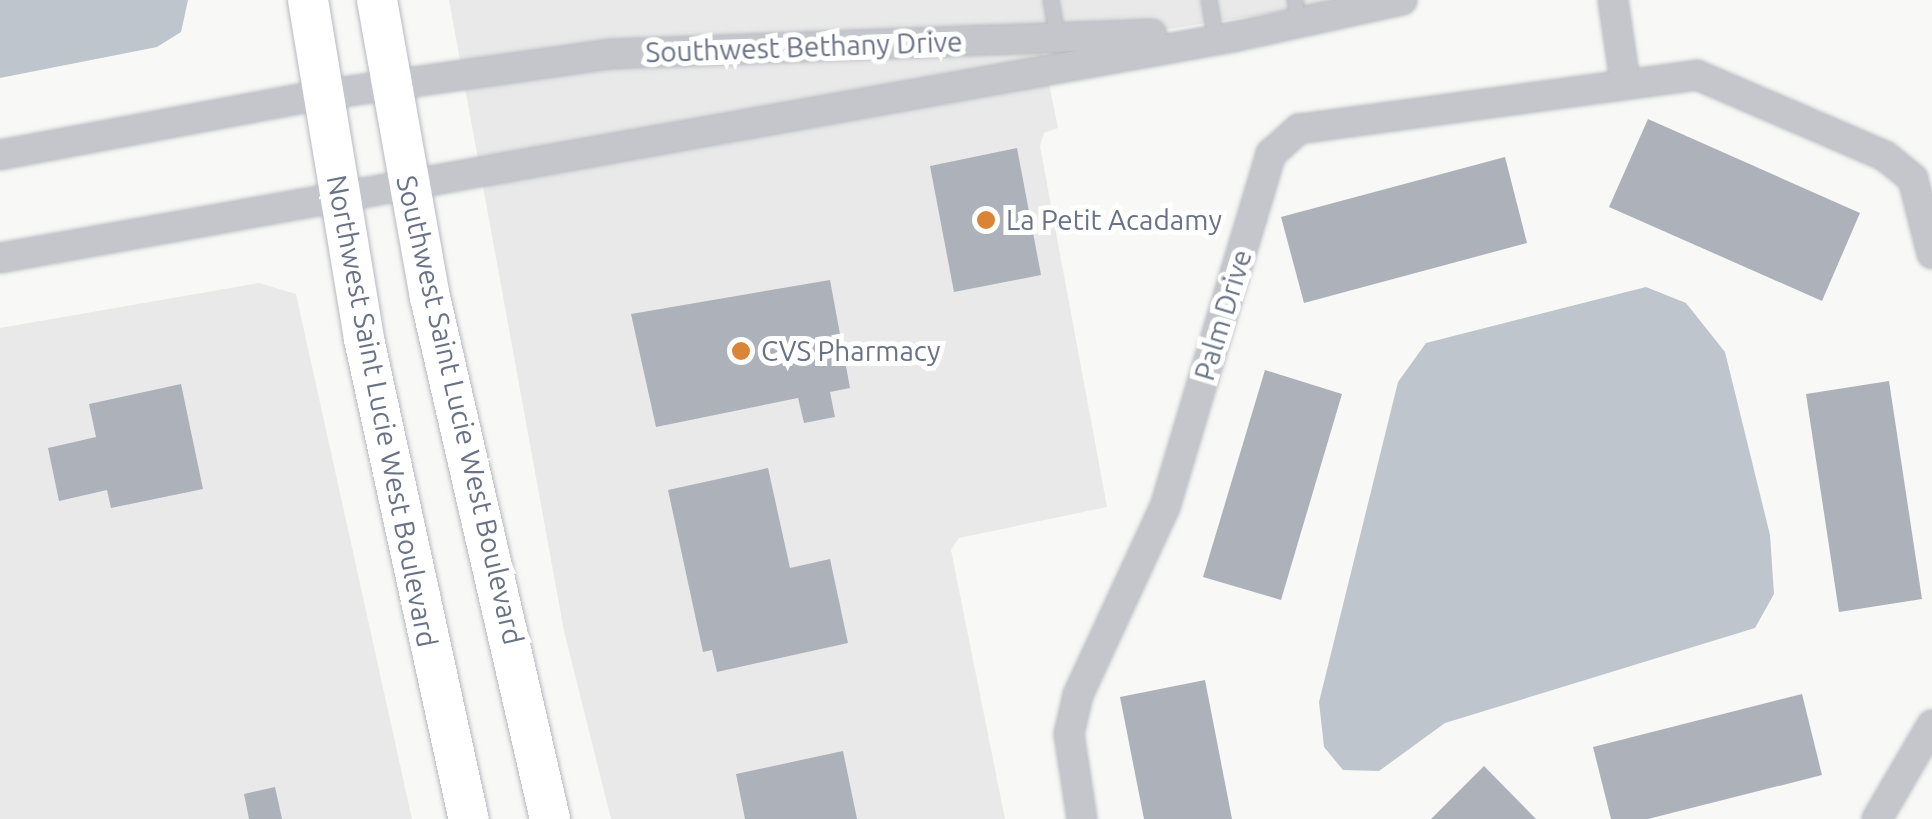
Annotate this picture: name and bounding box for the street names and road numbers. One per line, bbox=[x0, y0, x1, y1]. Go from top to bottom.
street label: Southwest Bethany Drive bbox=[645, 25, 963, 69]
street label: Northwest Saint Lucie West Boulevard bbox=[320, 172, 444, 650]
street label: Southwest Saint Lucie West Boulevard bbox=[390, 172, 530, 648]
street label: Palm Drive bbox=[1187, 246, 1259, 384]

